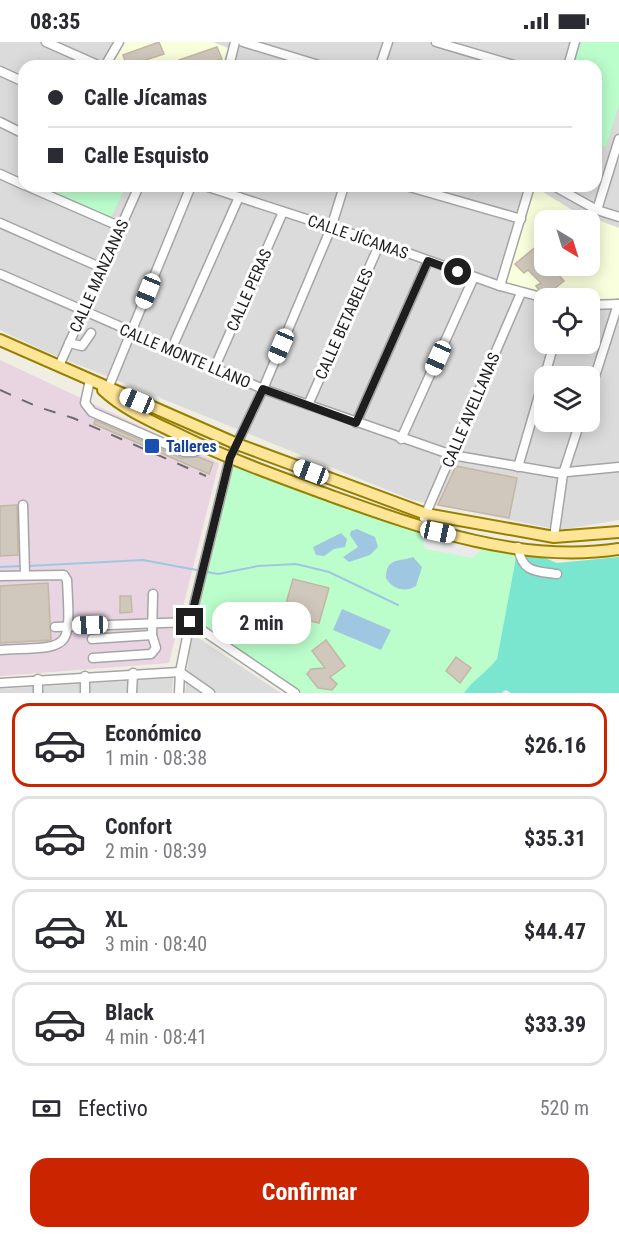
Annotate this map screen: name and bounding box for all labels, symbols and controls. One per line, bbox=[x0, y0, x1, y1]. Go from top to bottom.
text: 08:35 bbox=[30, 9, 81, 34]
text: Calle Jícamas bbox=[84, 85, 207, 110]
text: Calle Esquisto bbox=[84, 143, 209, 168]
north arrow bbox=[534, 210, 600, 276]
map controls bbox=[534, 210, 600, 432]
street label: CALLE JÍCAMAS bbox=[305, 211, 411, 263]
street label: CALLE MANZANAS bbox=[66, 217, 132, 335]
street label: CALLE PERAS bbox=[222, 246, 276, 334]
route start bbox=[444, 258, 471, 285]
street label: CALLE BETABELES bbox=[311, 266, 377, 382]
car bbox=[133, 271, 163, 311]
button: locate bbox=[534, 288, 600, 354]
street label: CALLE MONTE LLANO bbox=[117, 320, 253, 392]
car bbox=[266, 326, 296, 366]
car bbox=[422, 338, 454, 378]
street label: CALLE AVELLANAS bbox=[438, 350, 504, 470]
button: layers bbox=[534, 366, 600, 432]
car bbox=[117, 386, 157, 416]
marker: Talleres bbox=[143, 437, 161, 455]
place label: Talleres bbox=[166, 437, 217, 456]
car bbox=[291, 457, 331, 487]
car bbox=[419, 519, 457, 545]
callout: 2 min bbox=[211, 601, 310, 643]
route end bbox=[176, 608, 203, 635]
text: 2 min bbox=[239, 611, 284, 635]
car bbox=[72, 615, 108, 635]
icon: car bbox=[33, 718, 87, 772]
text: Económico bbox=[105, 721, 201, 746]
text: $26.16 bbox=[524, 733, 586, 758]
text: 1 min · 08:38 bbox=[105, 746, 207, 770]
icon: car bbox=[33, 811, 87, 865]
text: Confort bbox=[105, 814, 172, 839]
text: $35.31 bbox=[524, 826, 586, 851]
text: 2 min · 08:39 bbox=[105, 839, 207, 863]
icon: car bbox=[33, 904, 87, 958]
text: XL bbox=[105, 907, 128, 932]
text: $44.47 bbox=[524, 919, 586, 944]
text: 3 min · 08:40 bbox=[105, 932, 207, 956]
icon: car bbox=[33, 997, 87, 1051]
text: Black bbox=[105, 1000, 154, 1025]
text: $33.39 bbox=[524, 1012, 586, 1037]
text: 4 min · 08:41 bbox=[105, 1025, 207, 1049]
icon: cash bbox=[30, 1092, 63, 1125]
text: Efectivo bbox=[78, 1096, 148, 1121]
text: 520 m bbox=[540, 1096, 589, 1120]
button: Confirmar bbox=[30, 1158, 589, 1227]

